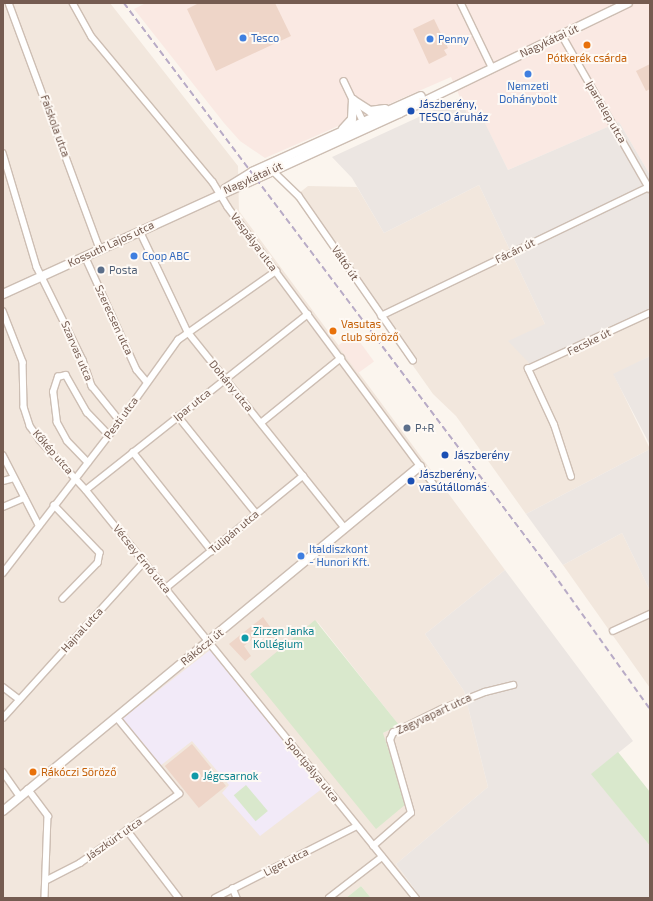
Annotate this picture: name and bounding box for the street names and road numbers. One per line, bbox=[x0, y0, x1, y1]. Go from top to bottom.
street label: Nagykátai út bbox=[518, 22, 580, 60]
street label: Ipartelep utca bbox=[583, 79, 629, 145]
street label: Faiskola utca bbox=[38, 93, 72, 159]
street label: Nagykátai út bbox=[221, 159, 285, 197]
street label: Vaspálya utca bbox=[228, 210, 280, 274]
street label: Kossuth Lajos utca bbox=[66, 218, 156, 270]
street label: Fácán út bbox=[493, 236, 537, 266]
street label: Váltó út bbox=[329, 243, 361, 283]
street label: Szerecsen utca bbox=[92, 283, 136, 357]
street label: Szarvas utca bbox=[58, 319, 96, 383]
street label: Fecske út bbox=[565, 326, 613, 358]
street label: Dohány utca bbox=[206, 358, 256, 414]
street label: Ipar utca bbox=[171, 386, 213, 424]
street label: Pesti utca bbox=[101, 394, 141, 442]
street label: Kőkép utca bbox=[30, 427, 76, 477]
street label: Tulipán utca bbox=[206, 507, 262, 557]
street label: Vécsey Ernő utca bbox=[110, 522, 174, 596]
street label: Hajnal utca bbox=[58, 605, 106, 655]
street label: Rákóczi út bbox=[178, 626, 226, 668]
street label: Zagyvapart utca bbox=[394, 691, 474, 737]
street label: Sportpálya utca bbox=[282, 735, 342, 805]
street label: Jászkürt utca bbox=[83, 815, 145, 863]
street label: Liget utca bbox=[261, 845, 311, 879]

